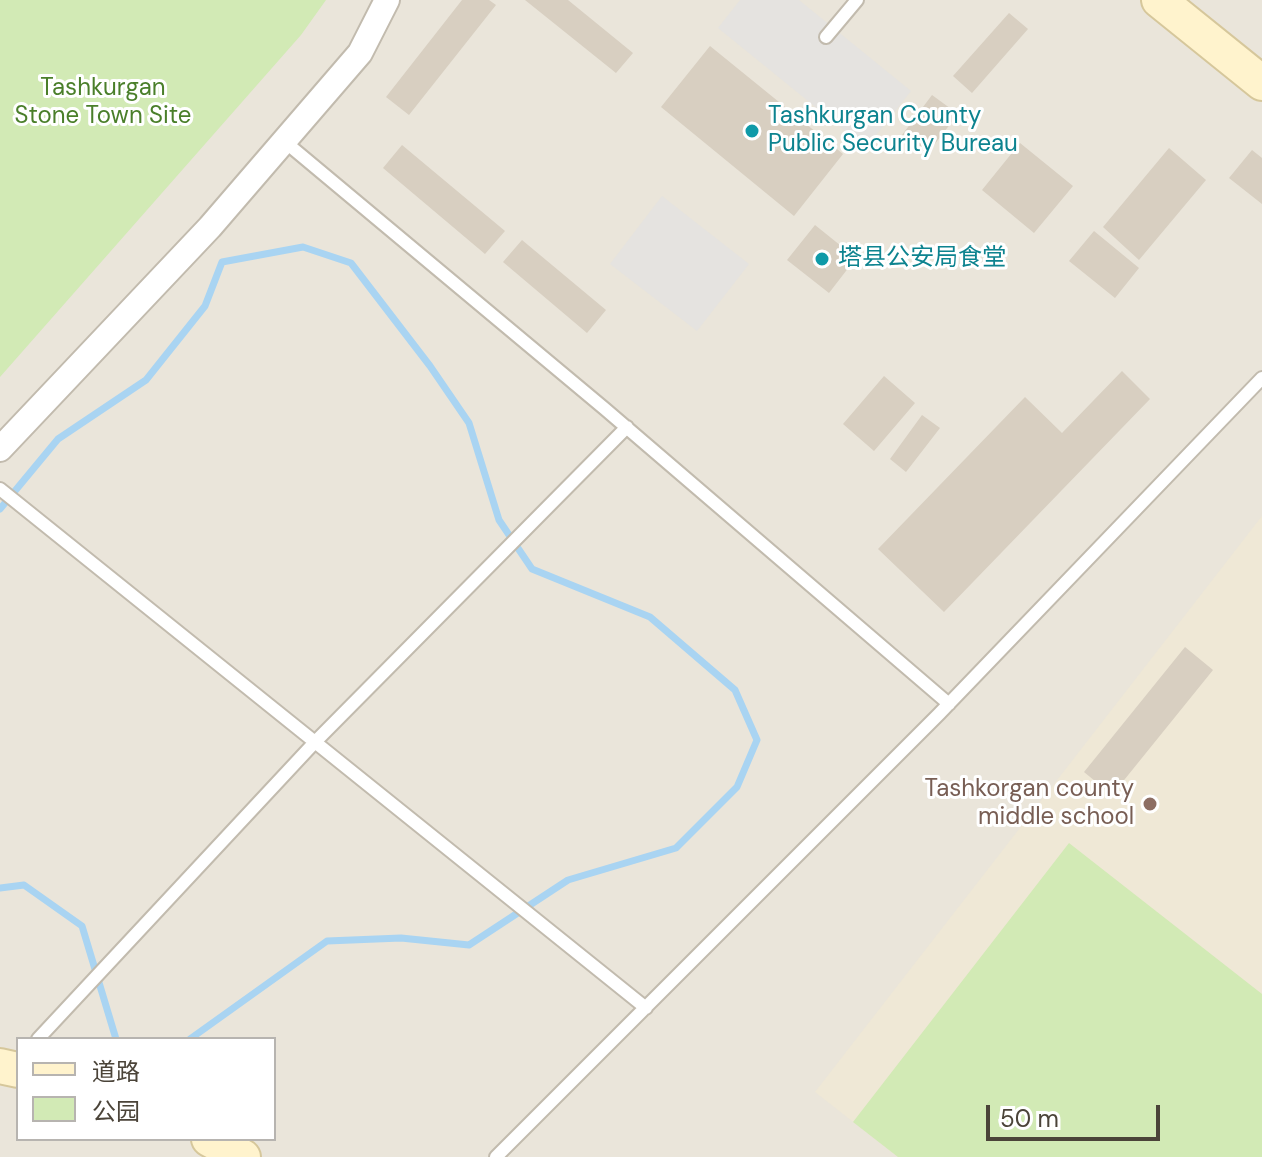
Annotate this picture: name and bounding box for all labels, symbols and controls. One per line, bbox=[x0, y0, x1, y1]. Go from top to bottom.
park label: Tashkurgan Stone Town Site bbox=[15, 75, 191, 131]
place label: Tashkurgan County Public Security Bureau bbox=[768, 103, 1018, 159]
marker: Tashkurgan County Public Security Bureau bbox=[743, 122, 761, 140]
place label: 塔县公安局食堂 bbox=[838, 245, 1006, 273]
marker: 塔县公安局食堂 bbox=[813, 250, 831, 268]
place label: Tashkorgan county middle school bbox=[925, 776, 1134, 832]
marker: Tashkorgan county middle school bbox=[1141, 795, 1159, 813]
legend bbox=[16, 1037, 276, 1141]
text: 道路 bbox=[92, 1056, 140, 1087]
scale bar bbox=[990, 1089, 1164, 1139]
text: 公园 bbox=[92, 1096, 140, 1127]
text: 50 m bbox=[1000, 1103, 1059, 1134]

